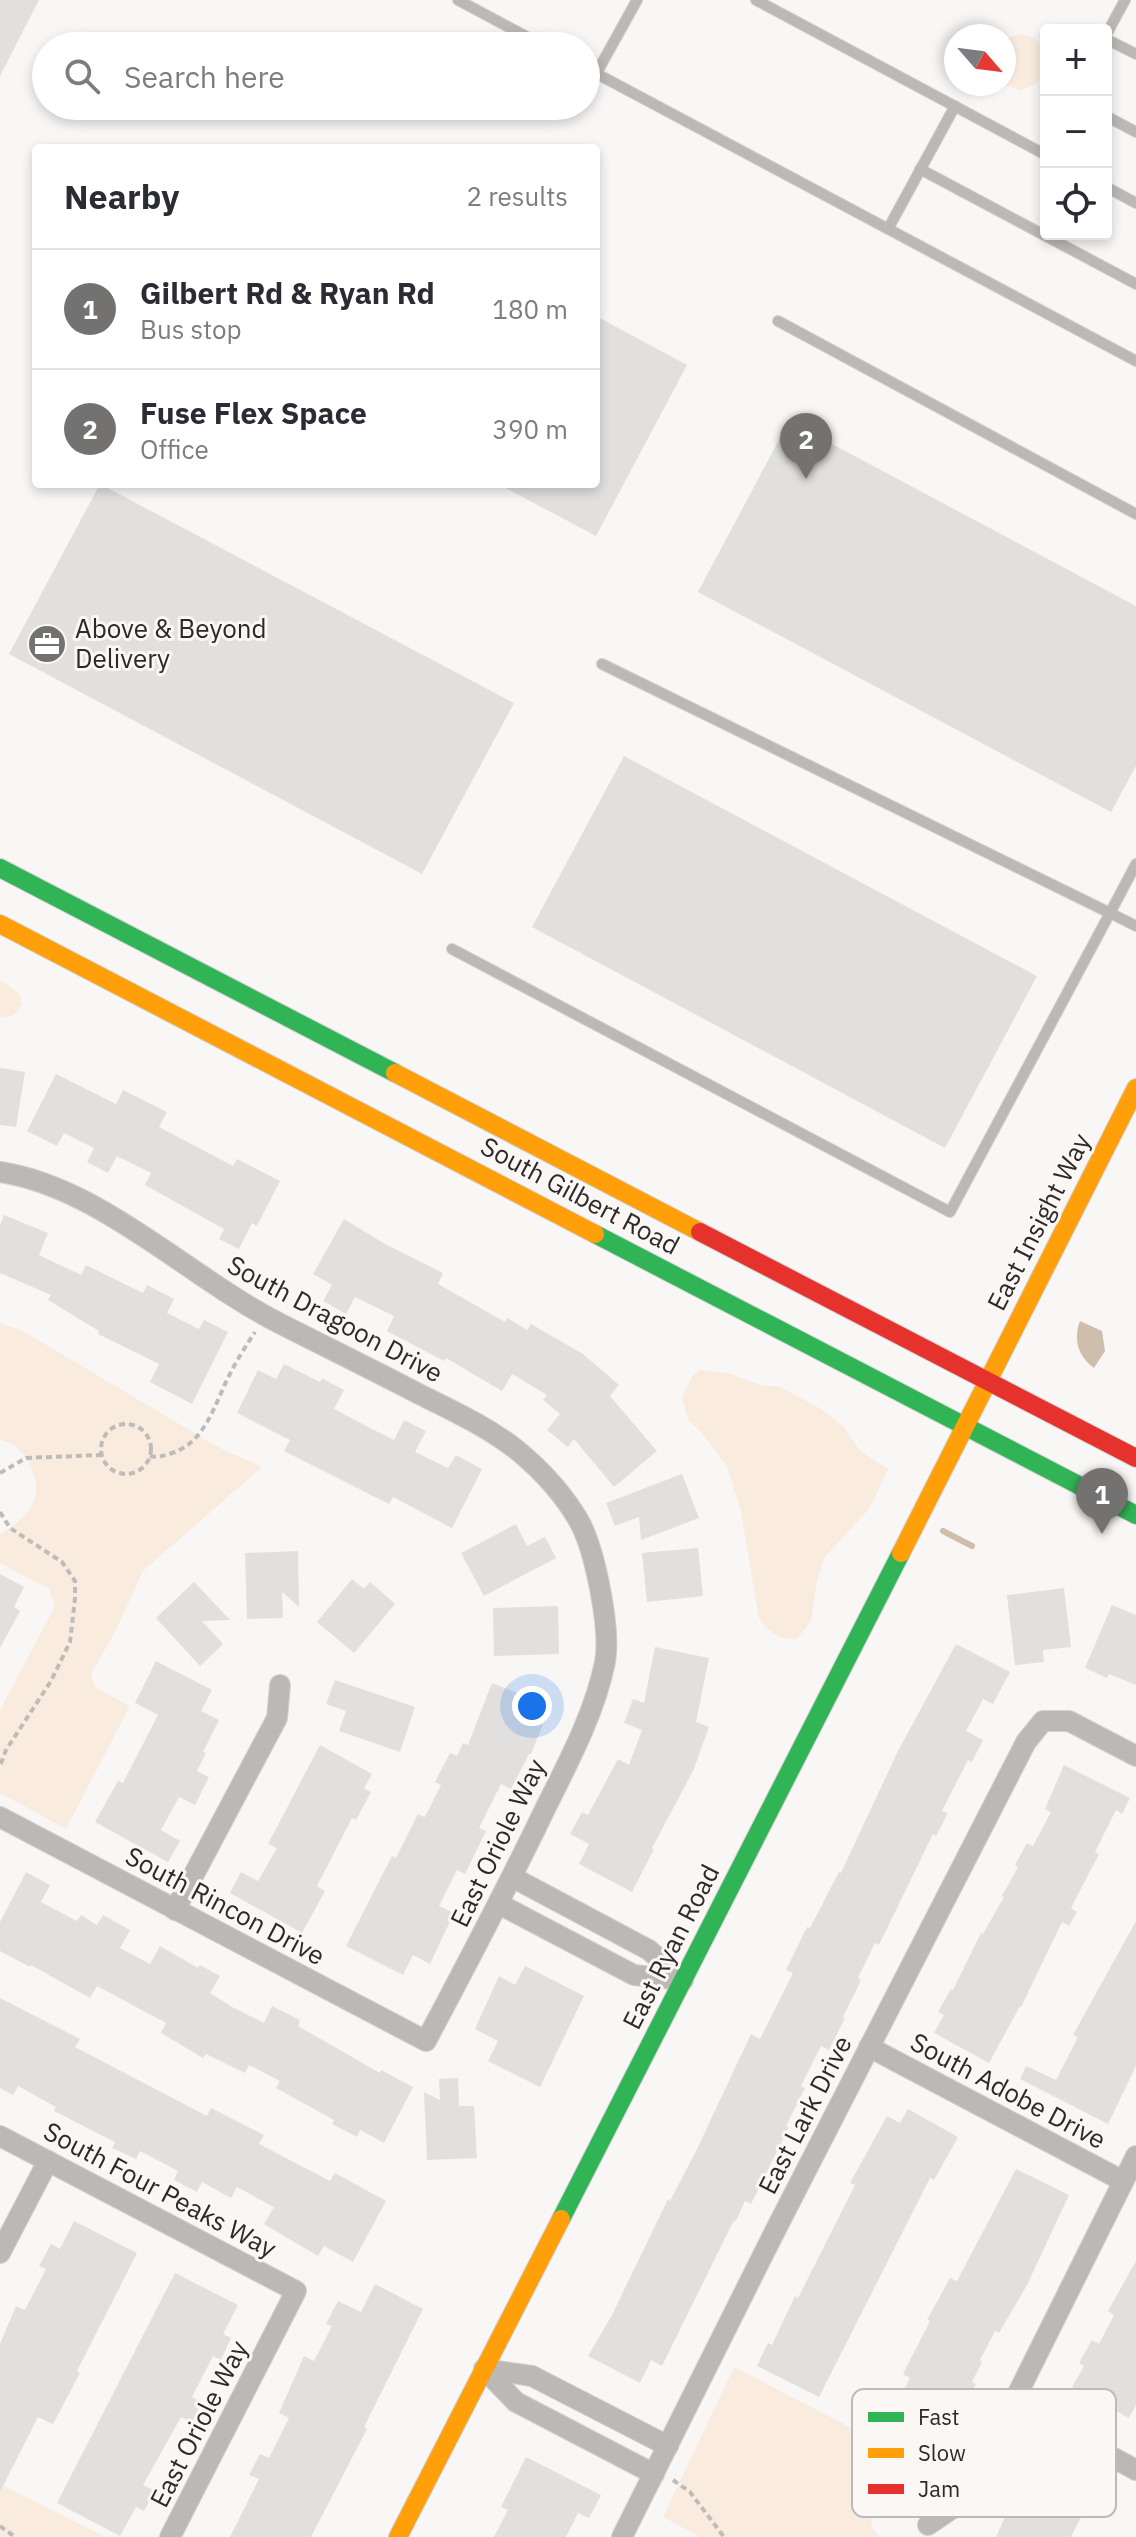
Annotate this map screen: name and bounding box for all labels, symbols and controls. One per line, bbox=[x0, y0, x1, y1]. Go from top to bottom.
north arrow bbox=[944, 24, 1016, 96]
map controls bbox=[1040, 24, 1112, 240]
button: + bbox=[1040, 24, 1112, 96]
search box bbox=[32, 32, 600, 120]
icon: search bbox=[60, 54, 104, 98]
text: Search here bbox=[124, 57, 285, 96]
button: − bbox=[1040, 96, 1112, 168]
button: locate bbox=[1040, 168, 1112, 240]
text: Nearby bbox=[64, 174, 179, 218]
text: 2 results bbox=[466, 179, 568, 213]
text: Gilbert Rd & Ryan Rd bbox=[140, 273, 435, 312]
text: 1 bbox=[82, 292, 98, 326]
text: 180 m bbox=[492, 292, 568, 326]
text: Bus stop bbox=[140, 312, 242, 346]
text: Fuse Flex Space bbox=[140, 393, 367, 432]
text: 2 bbox=[82, 412, 98, 446]
text: 390 m bbox=[492, 412, 568, 446]
pin: 2 bbox=[780, 413, 832, 479]
text: Office bbox=[140, 432, 209, 466]
place label: Above & Beyond Delivery bbox=[75, 611, 267, 675]
office icon: Above & Beyond Delivery bbox=[26, 623, 68, 665]
street label: East Insight Way bbox=[979, 1127, 1097, 1316]
street label: South Gilbert Road bbox=[475, 1128, 686, 1262]
street label: South Dragoon Drive bbox=[222, 1247, 449, 1389]
pin: 1 bbox=[1076, 1468, 1128, 1534]
your location bbox=[512, 1686, 552, 1726]
street label: East Oriole Way bbox=[442, 1753, 552, 1932]
street label: South Rincon Drive bbox=[120, 1838, 331, 1972]
street label: East Ryan Road bbox=[614, 1858, 726, 2035]
street label: South Adobe Drive bbox=[905, 2024, 1112, 2156]
street label: East Lark Drive bbox=[750, 2030, 859, 2200]
street label: South Four Peaks Way bbox=[38, 2113, 283, 2265]
street label: East Oriole Way bbox=[141, 2334, 255, 2513]
legend bbox=[852, 2389, 1116, 2517]
text: Fast bbox=[918, 2402, 959, 2431]
text: Slow bbox=[918, 2438, 966, 2467]
text: Jam bbox=[918, 2474, 960, 2503]

